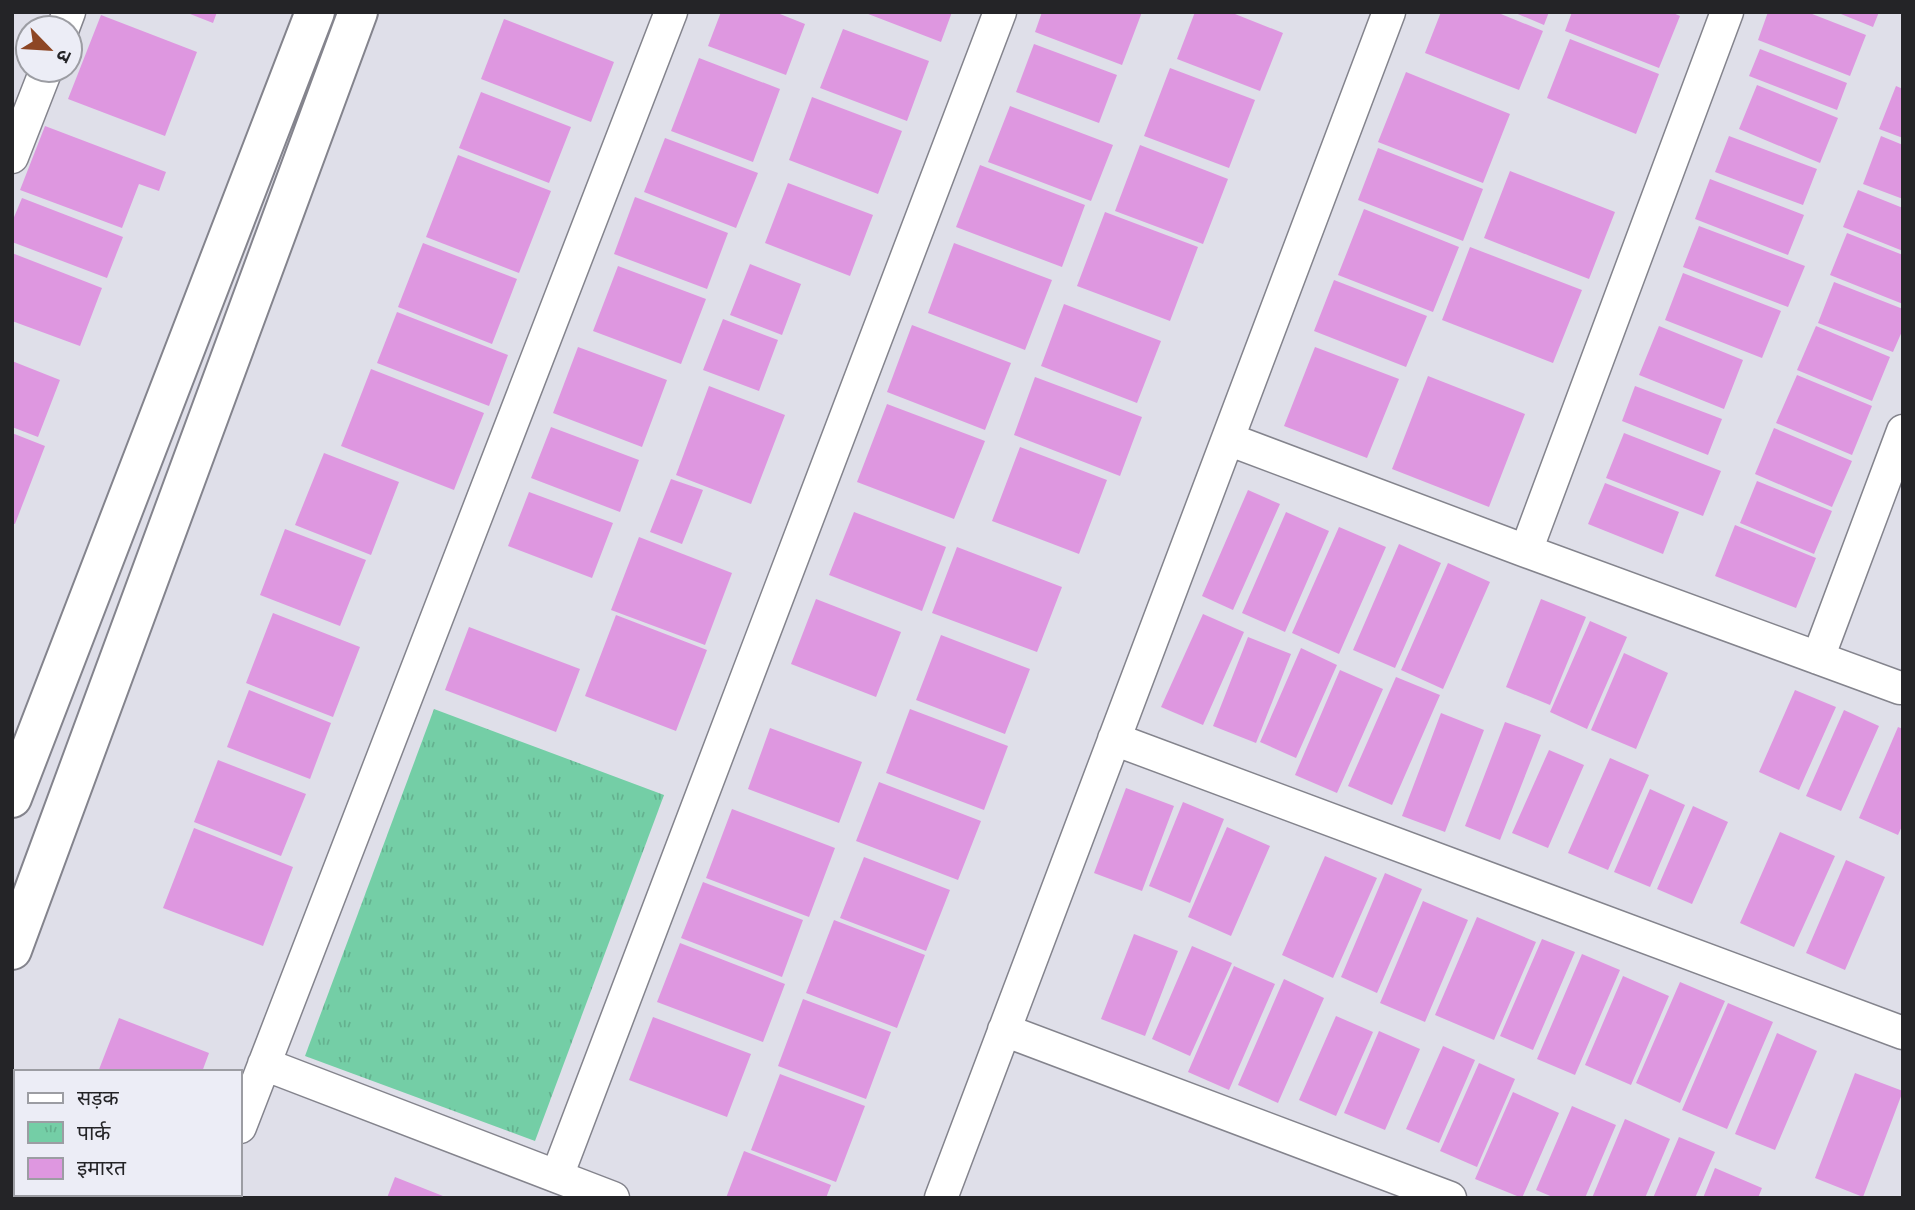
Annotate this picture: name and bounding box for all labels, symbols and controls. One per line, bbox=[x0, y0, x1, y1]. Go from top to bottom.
north arrow bbox=[14, 14, 84, 84]
text: उ bbox=[51, 46, 77, 67]
legend bbox=[14, 1070, 242, 1196]
text: सड़क bbox=[77, 1085, 119, 1111]
text: पार्क bbox=[77, 1120, 111, 1146]
text: इमारत bbox=[77, 1155, 127, 1181]

